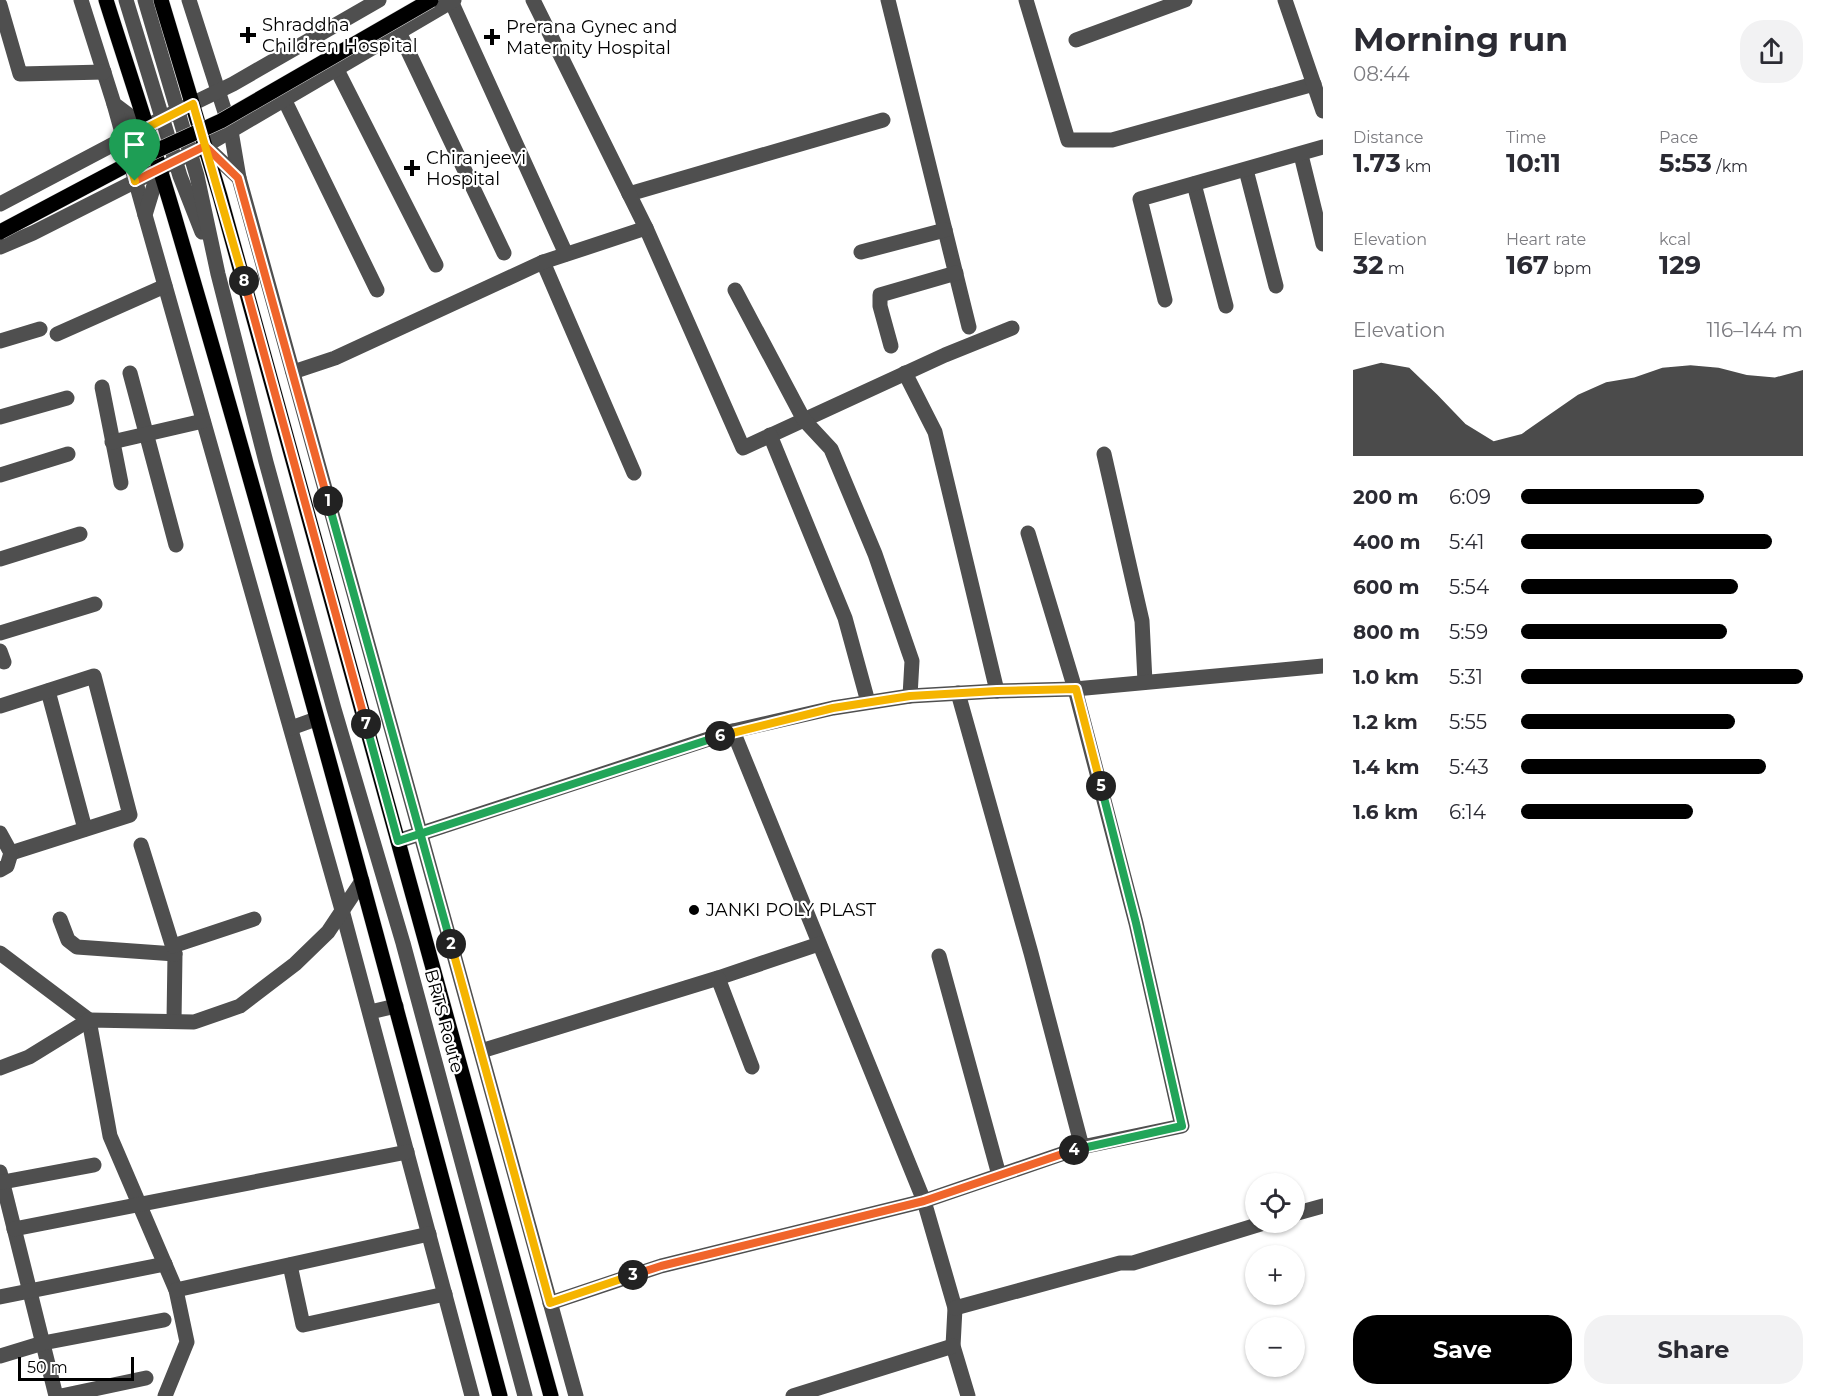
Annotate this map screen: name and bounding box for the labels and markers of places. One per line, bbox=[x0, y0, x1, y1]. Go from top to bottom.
place label: Shraddha Children Hospital bbox=[262, 14, 418, 57]
place label: Prerana Gynec and Maternity Hospital bbox=[506, 16, 678, 59]
marker: Shraddha Children Hospital bbox=[239, 26, 257, 44]
marker: Prerana Gynec and Maternity Hospital bbox=[483, 28, 501, 46]
pin bbox=[109, 119, 160, 181]
place label: Chiranjeevi Hospital bbox=[426, 147, 526, 190]
marker: Chiranjeevi Hospital bbox=[403, 159, 421, 177]
pin: 8 bbox=[229, 266, 259, 296]
pin: 1 bbox=[313, 486, 343, 516]
pin: 7 bbox=[351, 709, 381, 739]
pin: 6 bbox=[705, 721, 735, 751]
pin: 5 bbox=[1086, 771, 1116, 801]
place label: JANKI POLY PLAST bbox=[705, 899, 877, 921]
marker: JANKI POLY PLAST bbox=[687, 903, 701, 917]
pin: 2 bbox=[436, 929, 466, 959]
pin: 4 bbox=[1059, 1135, 1089, 1165]
pin: 3 bbox=[618, 1260, 648, 1290]

